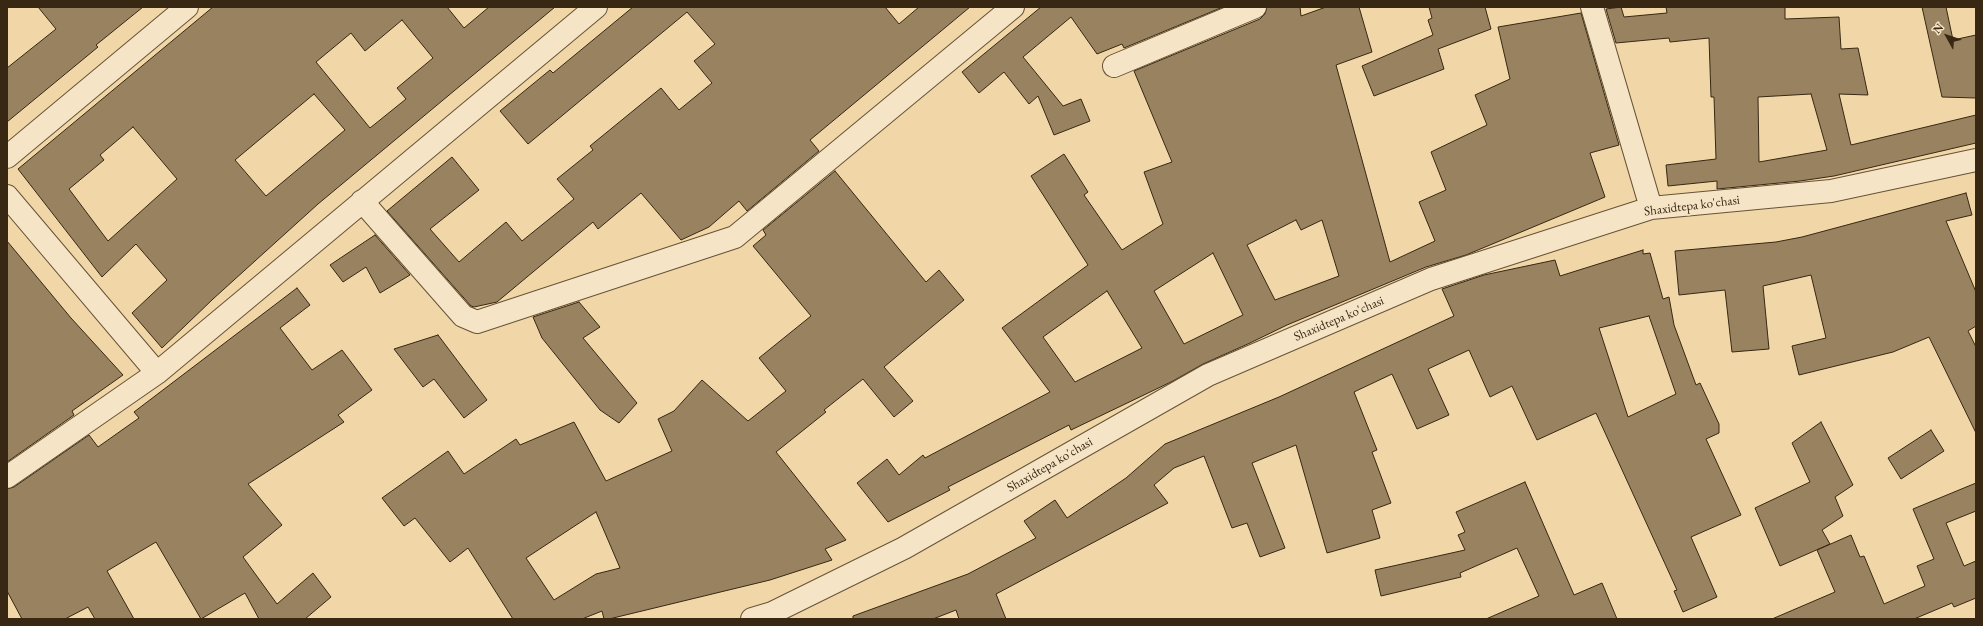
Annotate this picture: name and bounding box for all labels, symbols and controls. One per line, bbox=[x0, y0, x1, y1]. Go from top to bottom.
north arrow bbox=[1927, 16, 1967, 56]
text: N bbox=[1930, 20, 1946, 36]
street label: Shaxidtepa ko'chasi bbox=[1643, 192, 1741, 220]
street label: Shaxidtepa ko'chasi bbox=[1292, 293, 1386, 345]
street label: Shaxidtepa ko'chasi bbox=[1004, 434, 1096, 496]

